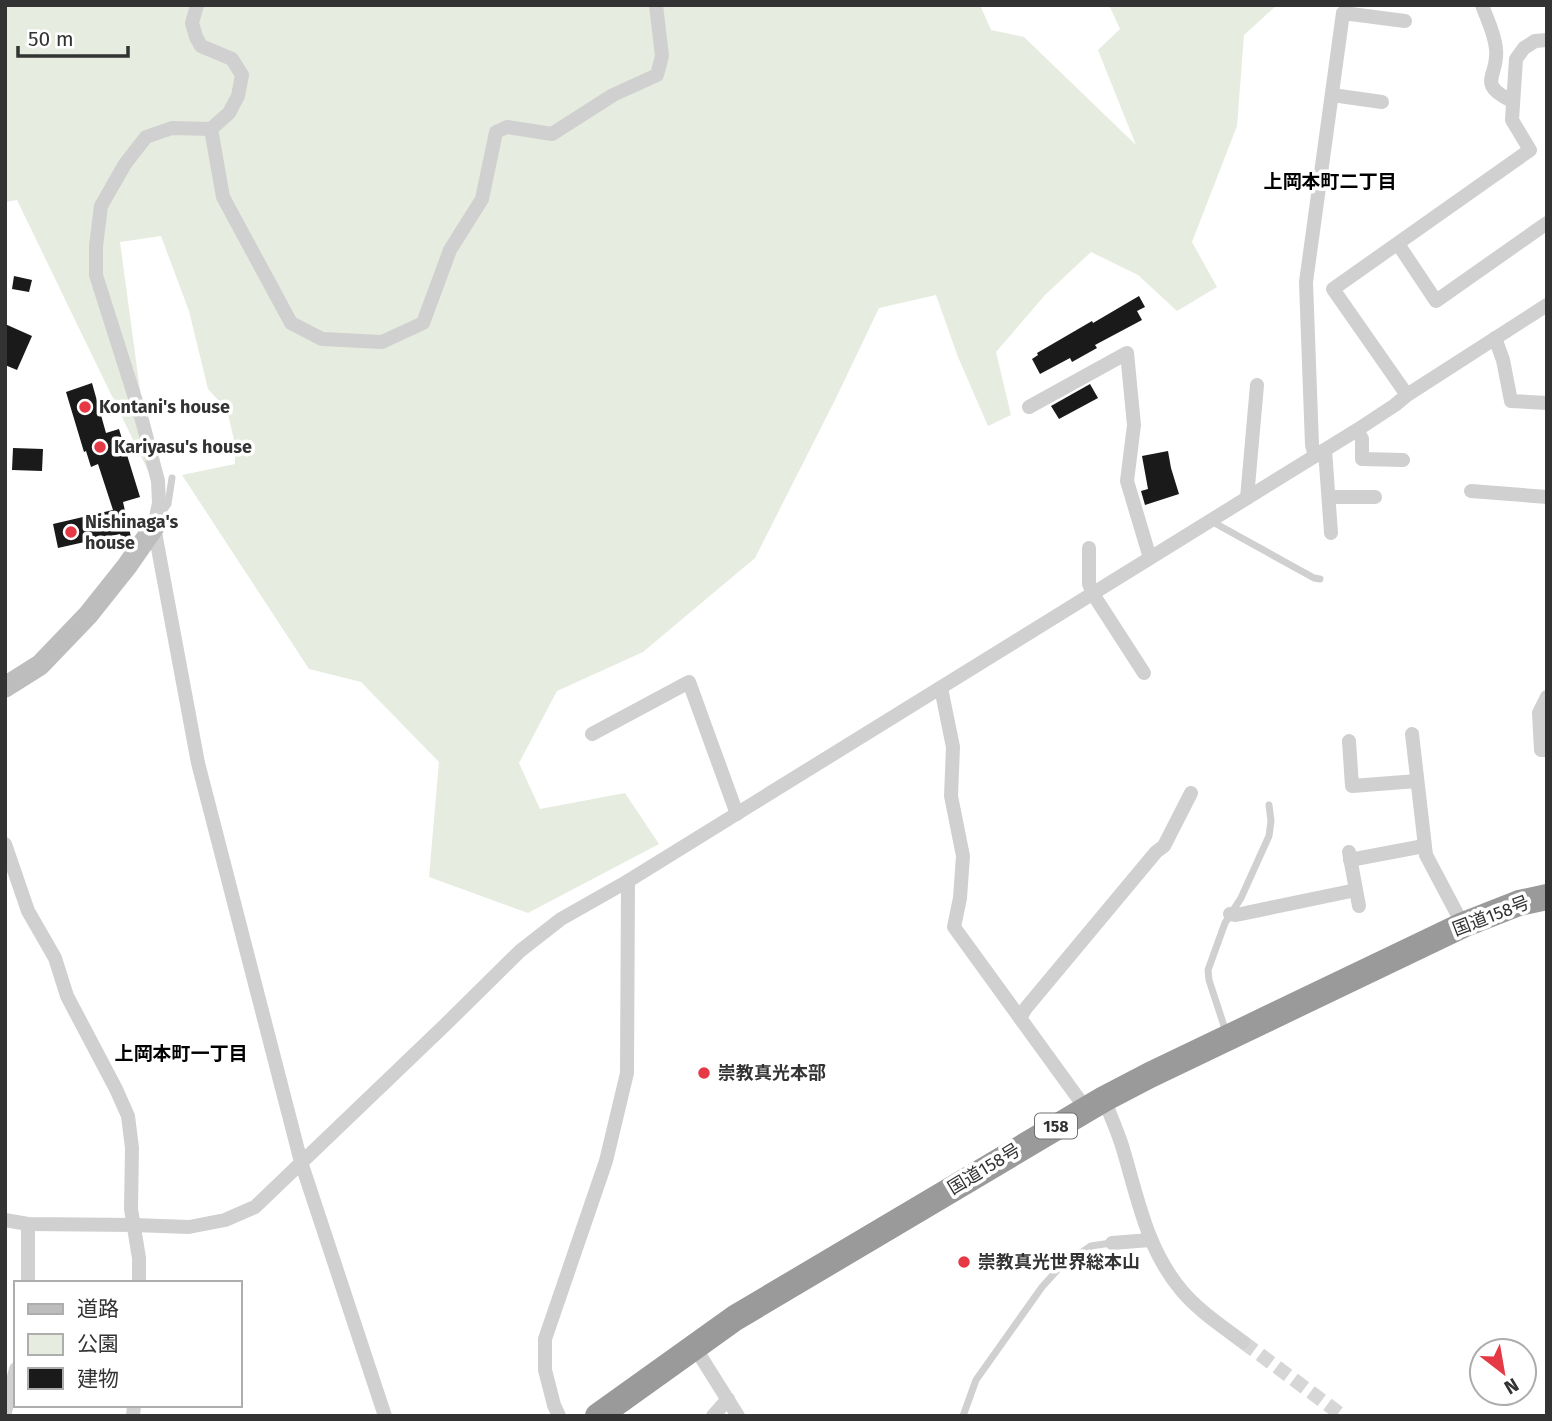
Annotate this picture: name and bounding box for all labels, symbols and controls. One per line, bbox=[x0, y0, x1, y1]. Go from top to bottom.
scale bar bbox=[18, 14, 128, 58]
text: 50 m bbox=[28, 26, 74, 52]
district label: 上岡本町二丁目 bbox=[1263, 170, 1397, 193]
place label: Kontani's house bbox=[99, 396, 230, 418]
marker: Kontani's house bbox=[77, 399, 93, 415]
place label: Kariyasu's house bbox=[114, 436, 252, 458]
marker: Kariyasu's house bbox=[92, 439, 108, 455]
place label: Nishinaga's house bbox=[85, 511, 179, 554]
marker: Nishinaga's house bbox=[63, 524, 79, 540]
street label: 国道158号 bbox=[1449, 891, 1533, 941]
district label: 上岡本町一丁目 bbox=[114, 1042, 248, 1065]
place label: 崇教真光本部 bbox=[718, 1062, 826, 1084]
marker: 崇教真光本部 bbox=[696, 1065, 712, 1081]
road number: 158 bbox=[1035, 1114, 1077, 1138]
street label: 国道158号 bbox=[944, 1139, 1024, 1199]
place label: 崇教真光世界総本山 bbox=[978, 1251, 1140, 1273]
marker: 崇教真光世界総本山 bbox=[956, 1254, 972, 1270]
legend bbox=[14, 1281, 242, 1407]
text: 道路 bbox=[77, 1296, 119, 1322]
text: 公園 bbox=[77, 1331, 119, 1357]
north arrow bbox=[1468, 1337, 1538, 1407]
text: 建物 bbox=[77, 1366, 119, 1392]
text: N bbox=[1500, 1373, 1523, 1399]

